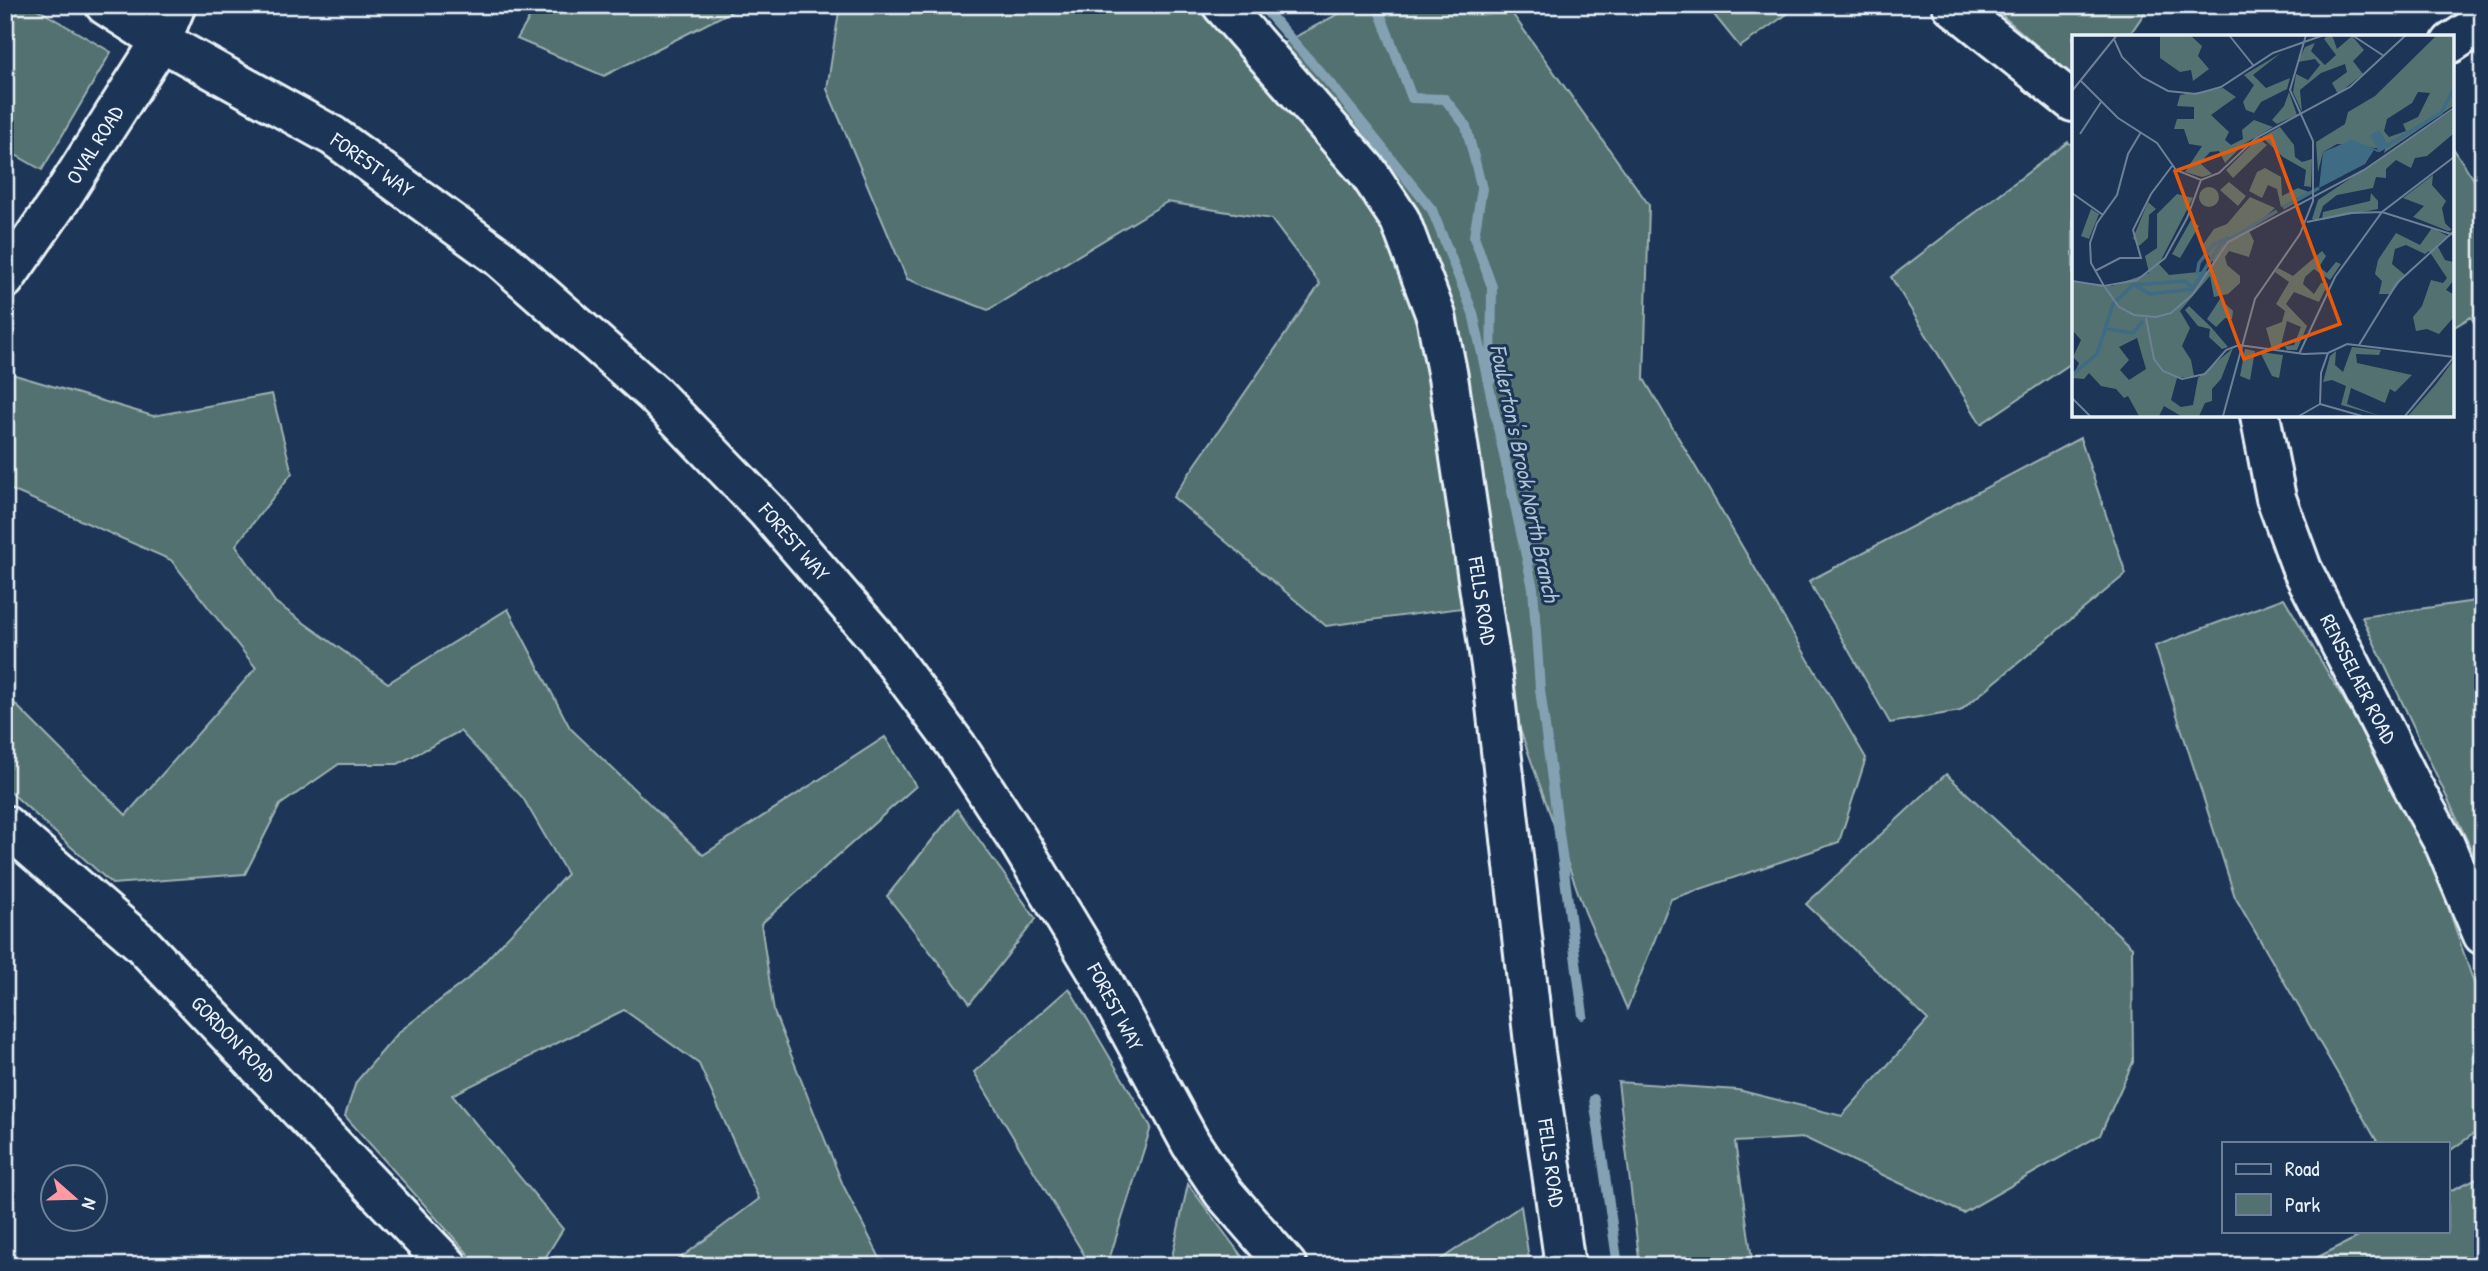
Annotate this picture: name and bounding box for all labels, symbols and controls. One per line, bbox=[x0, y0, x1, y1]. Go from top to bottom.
inset map bbox=[2072, 35, 2453, 416]
street label: OVAL ROAD bbox=[59, 100, 130, 190]
street label: FOREST WAY bbox=[324, 125, 420, 204]
water label: Foulerton's Brook North Branch bbox=[1483, 341, 1568, 606]
street label: FOREST WAY bbox=[752, 496, 837, 588]
street label: FELLS ROAD bbox=[1461, 554, 1504, 647]
street label: RENSSELAER ROAD bbox=[2313, 609, 2404, 748]
street label: FOREST WAY bbox=[1080, 957, 1151, 1056]
street label: GORDON ROAD bbox=[185, 989, 282, 1088]
street label: FELLS ROAD bbox=[1531, 1116, 1572, 1209]
legend bbox=[2222, 1142, 2450, 1232]
text: Road bbox=[2285, 1154, 2319, 1183]
north arrow bbox=[38, 1162, 108, 1232]
text: Park bbox=[2285, 1190, 2320, 1219]
text: N bbox=[76, 1195, 104, 1213]

